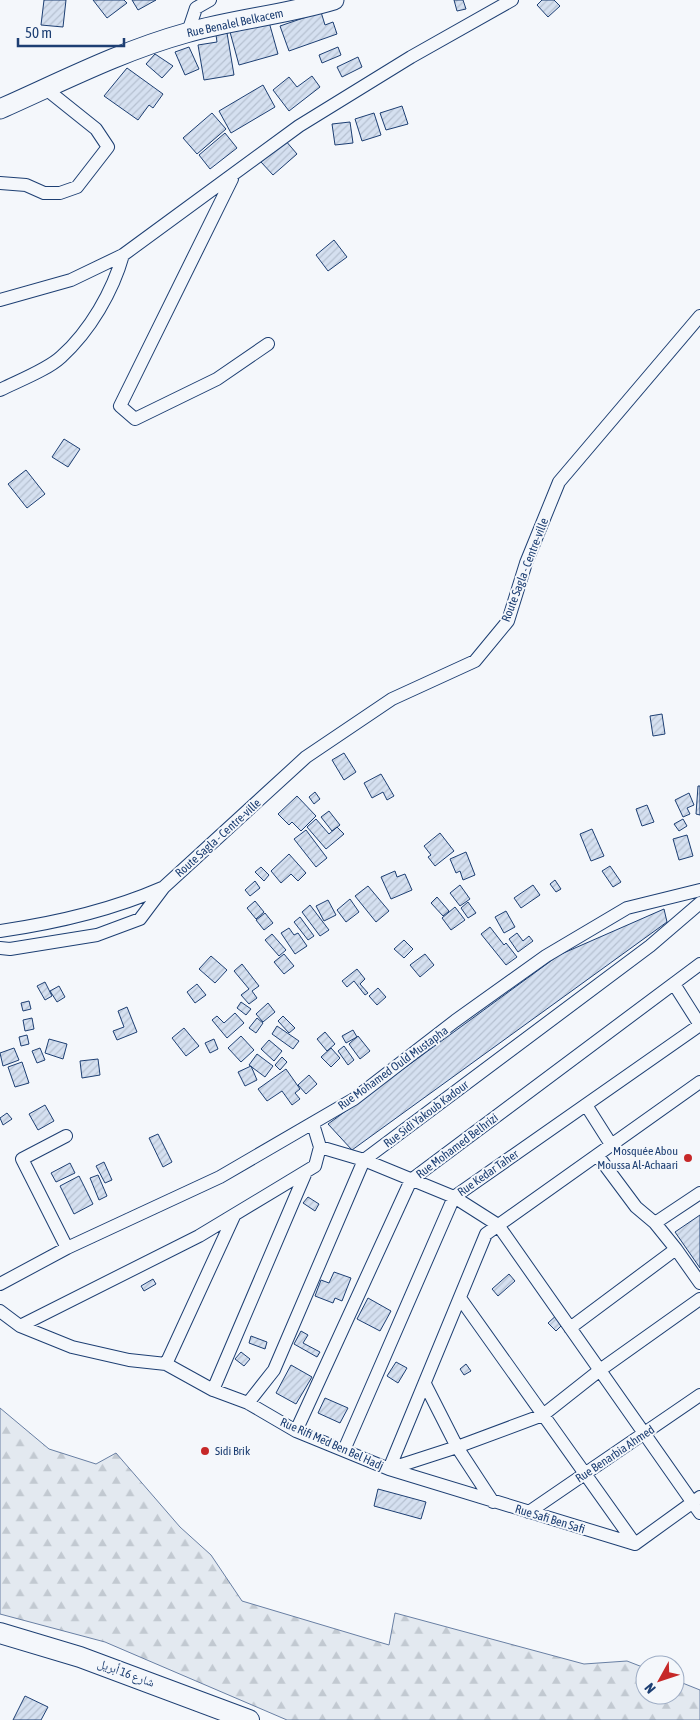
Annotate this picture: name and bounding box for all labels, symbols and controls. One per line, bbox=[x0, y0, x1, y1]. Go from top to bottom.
street label: Rue Benalel Belkacem bbox=[185, 6, 285, 40]
scale bar bbox=[18, 15, 124, 47]
text: 50 m bbox=[25, 24, 52, 41]
street label: Route Sagla - Centre-ville bbox=[499, 516, 551, 624]
street label: Route Sagla - Centre-ville bbox=[172, 796, 264, 880]
street label: Rue Mohamed Ould Mustapha bbox=[335, 1023, 451, 1113]
street label: Rue Sidi Yakoub Kadour bbox=[381, 1077, 472, 1150]
street label: Rue Mohamed Belhrizi bbox=[413, 1111, 501, 1181]
place label: Mosquée Abou Moussa Al-Achaari bbox=[597, 1144, 678, 1172]
street label: Rue Kedar Taher bbox=[455, 1147, 522, 1199]
marker: Mosquée Abou Moussa Al-Achaari bbox=[682, 1152, 694, 1164]
street label: Rue Rifi Med Ben Bel Hadj bbox=[278, 1415, 386, 1473]
street label: Rue Benarbia Ahmed bbox=[573, 1422, 657, 1486]
place label: Sidi Brik bbox=[215, 1444, 251, 1458]
marker: Sidi Brik bbox=[199, 1445, 211, 1457]
street label: Rue Safi Ben Safi bbox=[513, 1502, 587, 1536]
north arrow bbox=[635, 1655, 685, 1705]
street label: شارع 16 أبريل bbox=[95, 1656, 156, 1691]
text: N bbox=[641, 1680, 659, 1697]

